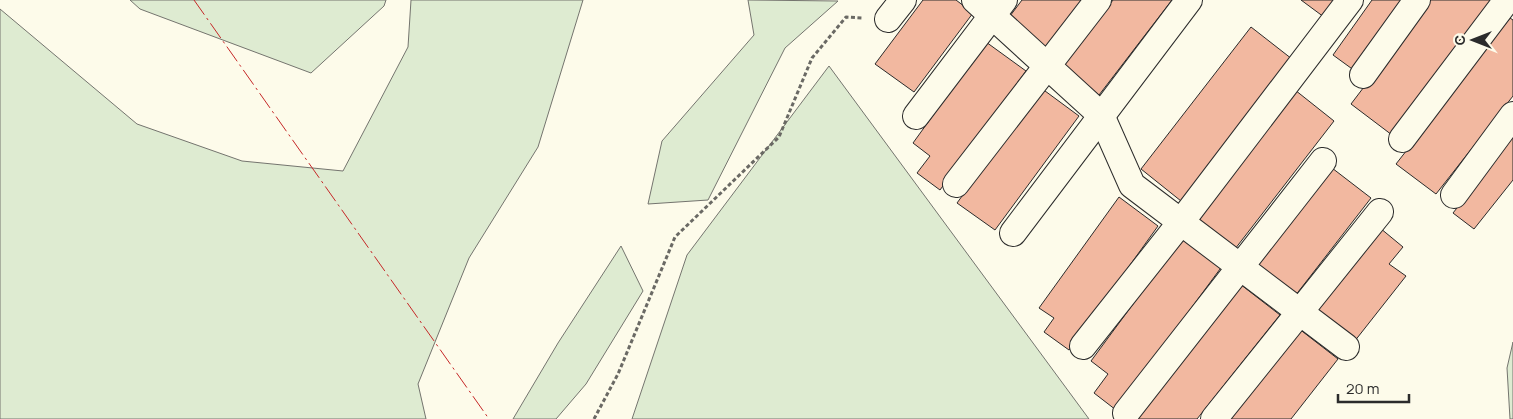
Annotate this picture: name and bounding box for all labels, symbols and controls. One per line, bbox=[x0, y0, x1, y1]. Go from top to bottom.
north arrow bbox=[1448, 15, 1498, 65]
text: С bbox=[1450, 35, 1469, 45]
scale bar bbox=[1338, 372, 1409, 404]
text: 20 m bbox=[1346, 378, 1379, 399]

